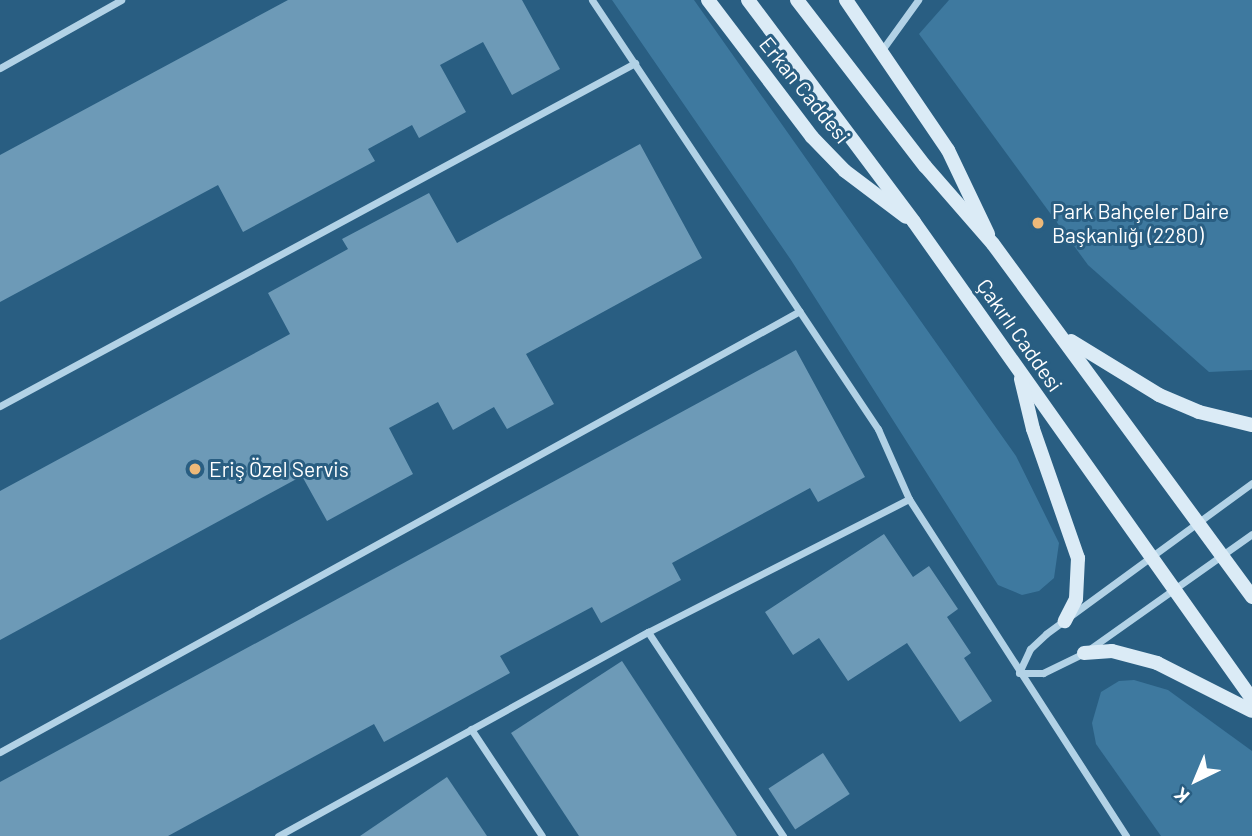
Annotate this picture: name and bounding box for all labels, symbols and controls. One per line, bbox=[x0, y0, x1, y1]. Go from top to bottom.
street label: Erkan Caddesi bbox=[754, 32, 856, 148]
place label: Park Bahçeler Dai̇re Başkanlığı (2280) bbox=[1052, 198, 1229, 248]
marker: Park Bahçeler Dai̇re Başkanlığı (2280) bbox=[1030, 215, 1046, 231]
street label: Çakırlı Caddesi bbox=[972, 274, 1068, 396]
place label: Eriş Özel Servis bbox=[209, 456, 349, 482]
marker: Eriş Özel Servis bbox=[187, 461, 203, 477]
north arrow bbox=[1161, 745, 1231, 815]
text: K bbox=[1169, 783, 1194, 808]

